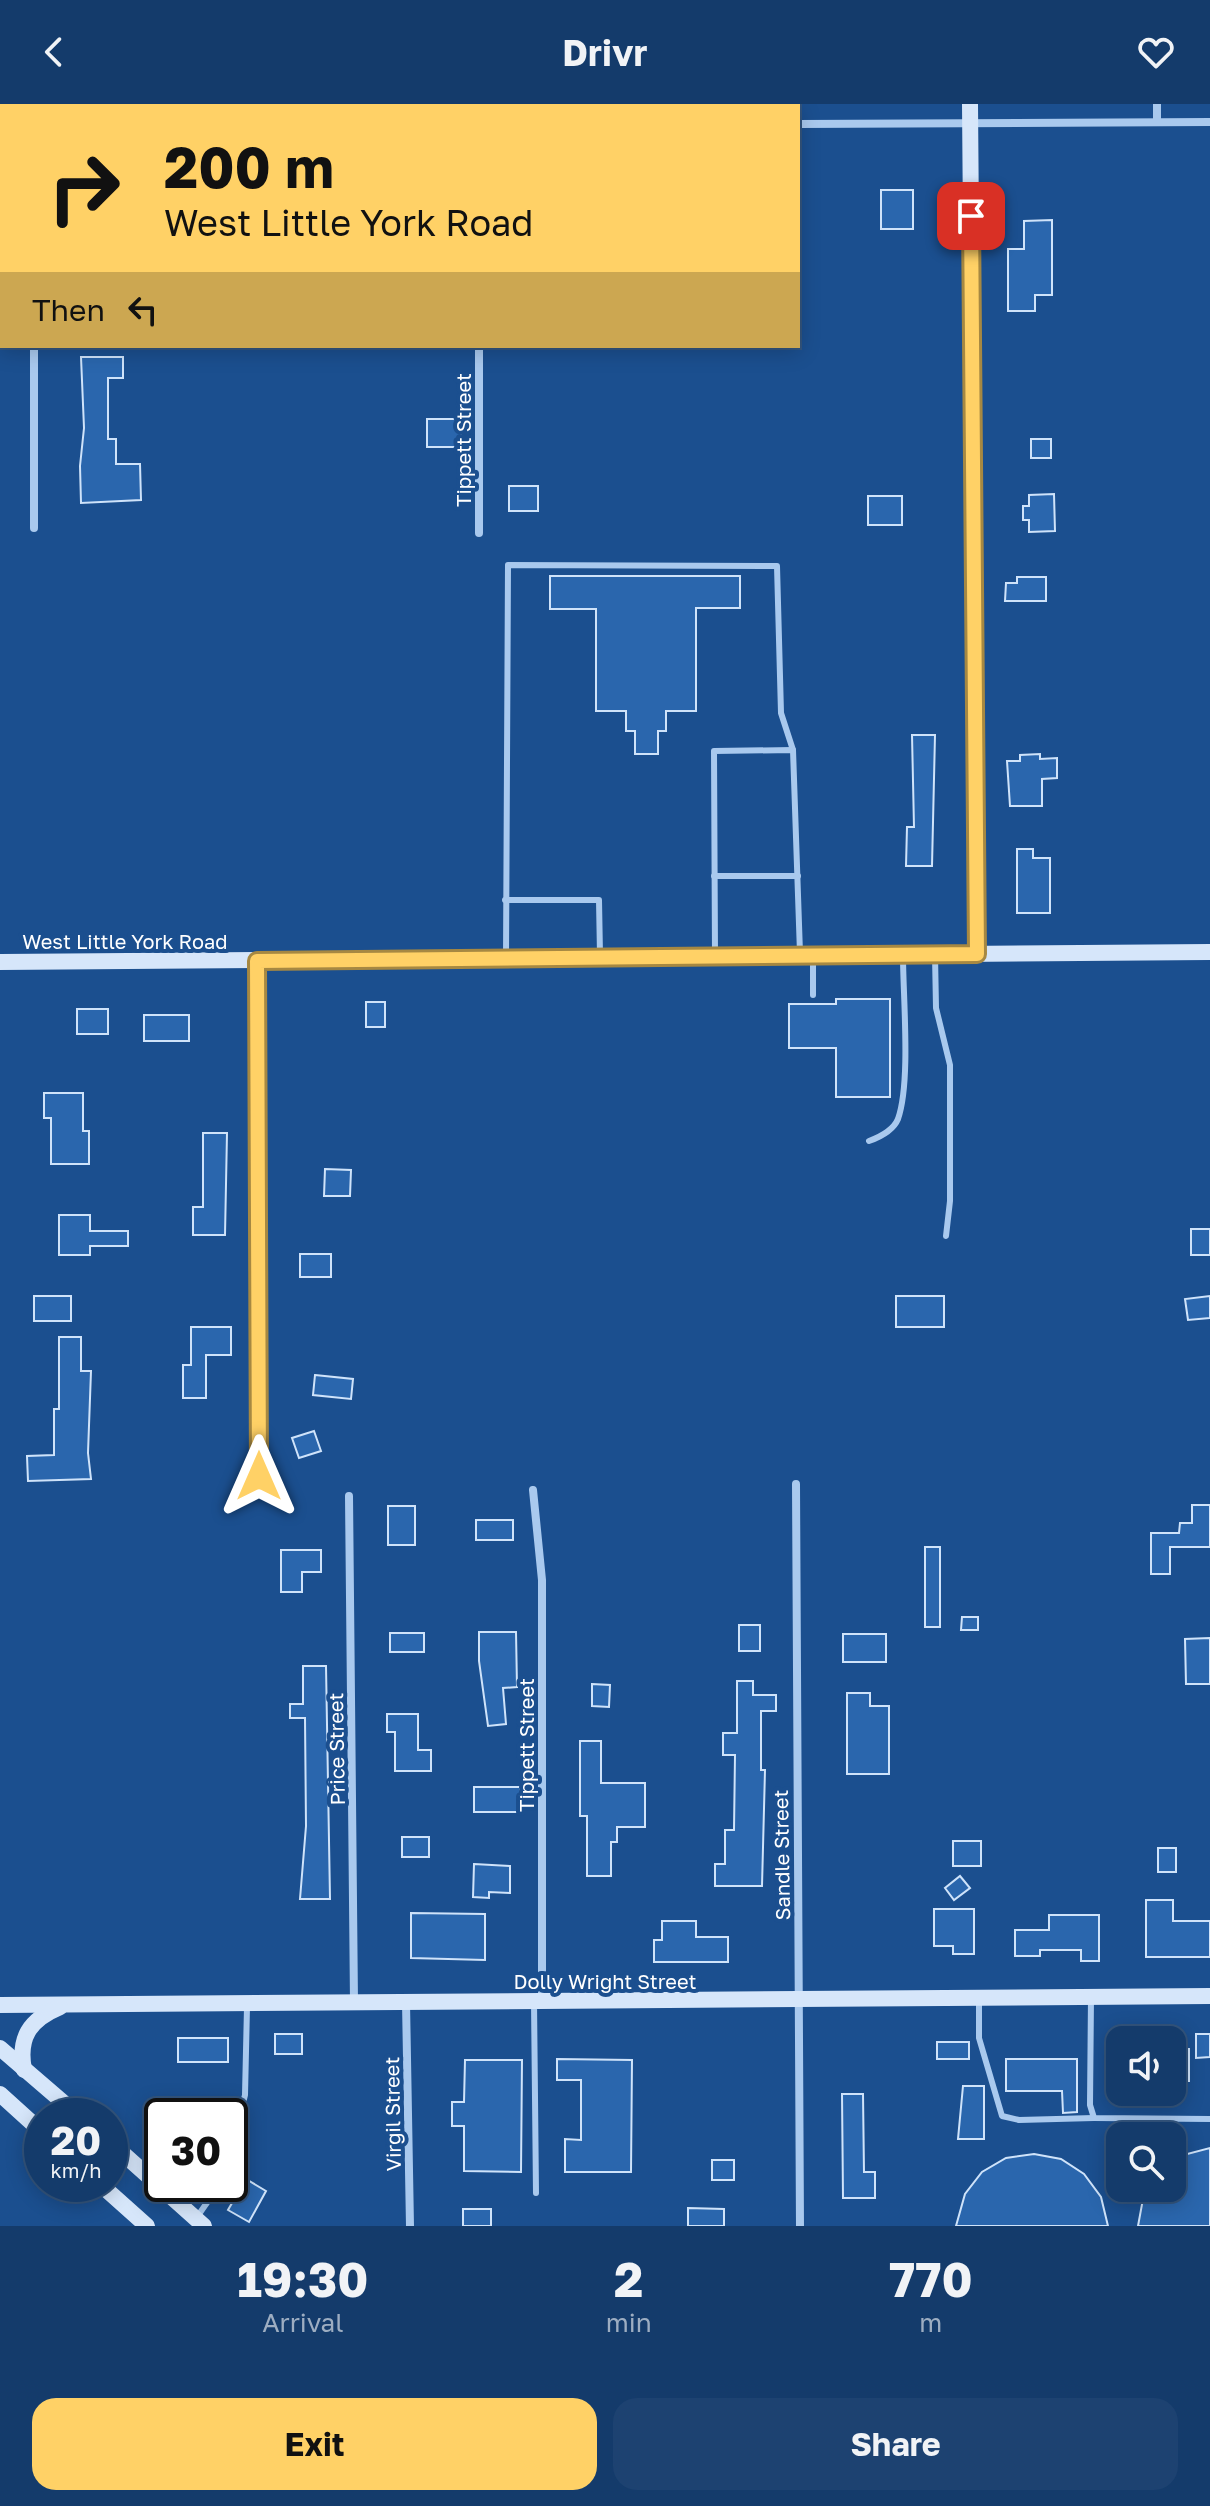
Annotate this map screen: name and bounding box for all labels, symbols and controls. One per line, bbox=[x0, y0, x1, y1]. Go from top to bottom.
icon: back bbox=[32, 30, 76, 74]
icon: heart bbox=[1134, 30, 1178, 74]
text: Drivr bbox=[562, 31, 648, 74]
text: 200 m bbox=[164, 133, 334, 200]
icon: right bbox=[32, 136, 136, 240]
pin bbox=[937, 182, 1005, 250]
icon: arrive bbox=[949, 194, 993, 238]
text: West Little York Road bbox=[164, 201, 533, 244]
icon: left bbox=[121, 288, 165, 332]
text: Then bbox=[32, 292, 105, 328]
street label: Tippett Street bbox=[451, 373, 475, 507]
street label: West Little York Road bbox=[22, 929, 228, 953]
position arrow bbox=[217, 1434, 301, 1518]
street label: Tippett Street bbox=[514, 1678, 538, 1812]
street label: Price Street bbox=[323, 1692, 349, 1806]
street label: Sandle Street bbox=[768, 1789, 794, 1921]
street label: Dolly Wright Street bbox=[513, 1969, 697, 1993]
map controls bbox=[1106, 2026, 1186, 2202]
button: sound bbox=[1106, 2026, 1186, 2106]
street label: Virgil Street bbox=[379, 2056, 405, 2172]
speed limit sign: 30 bbox=[144, 2098, 248, 2202]
text: 20 bbox=[51, 2116, 101, 2164]
button: search bbox=[1106, 2122, 1186, 2202]
text: km/h bbox=[51, 2158, 101, 2182]
text: 19:30 bbox=[237, 2250, 368, 2308]
text: 2 bbox=[614, 2250, 643, 2308]
text: 770 bbox=[889, 2250, 973, 2308]
text: Arrival bbox=[262, 2307, 344, 2338]
text: min bbox=[606, 2307, 652, 2338]
text: m bbox=[919, 2307, 942, 2338]
button: Exit bbox=[32, 2398, 597, 2490]
button: Share bbox=[613, 2398, 1178, 2490]

